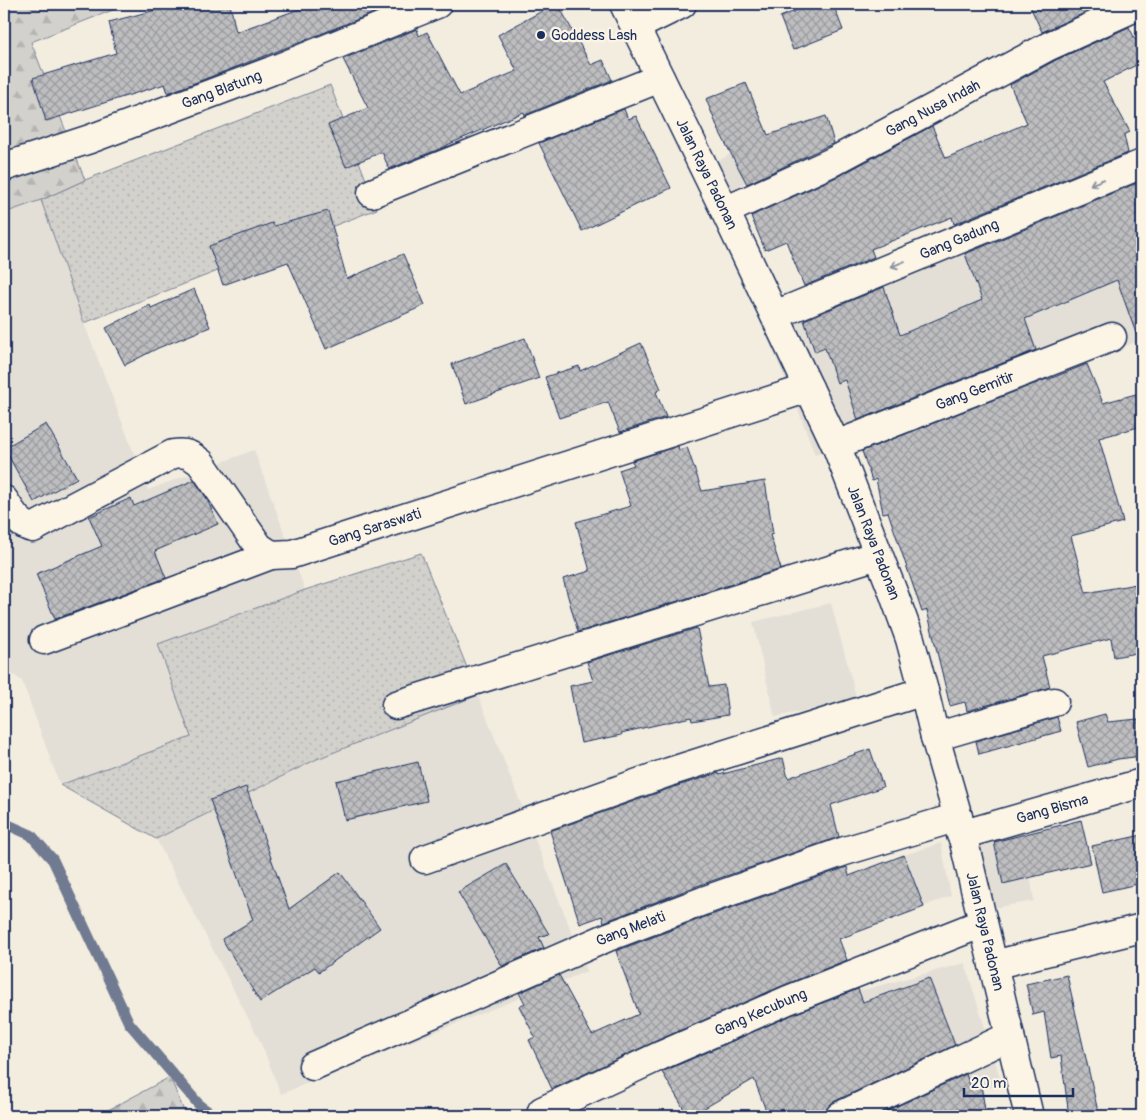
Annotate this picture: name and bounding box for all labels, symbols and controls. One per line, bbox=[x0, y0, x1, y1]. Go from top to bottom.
place label: Goddess Lash bbox=[551, 26, 637, 45]
marker: Goddess Lash bbox=[535, 29, 547, 41]
street label: Gang Blatung bbox=[179, 66, 264, 114]
street label: Gang Nusa Indah bbox=[882, 76, 984, 142]
street label: Jalan Raya Padonan bbox=[671, 115, 741, 233]
one-way arrow bbox=[1090, 178, 1105, 187]
street label: Gang Gadung bbox=[917, 215, 1002, 264]
one-way arrow bbox=[891, 260, 906, 269]
street label: Gang Gemitir bbox=[933, 367, 1018, 415]
street label: Jalan Raya Padonan bbox=[843, 483, 904, 603]
street label: Gang Saraswati bbox=[326, 504, 424, 552]
street label: Gang Bisma bbox=[1014, 790, 1091, 829]
street label: Jalan Raya Padonan bbox=[961, 870, 1008, 993]
street label: Gang Melati bbox=[593, 907, 668, 951]
street label: Gang Kecubung bbox=[712, 985, 810, 1041]
scale bar bbox=[964, 1065, 1072, 1097]
text: 20 m bbox=[971, 1074, 1006, 1093]

